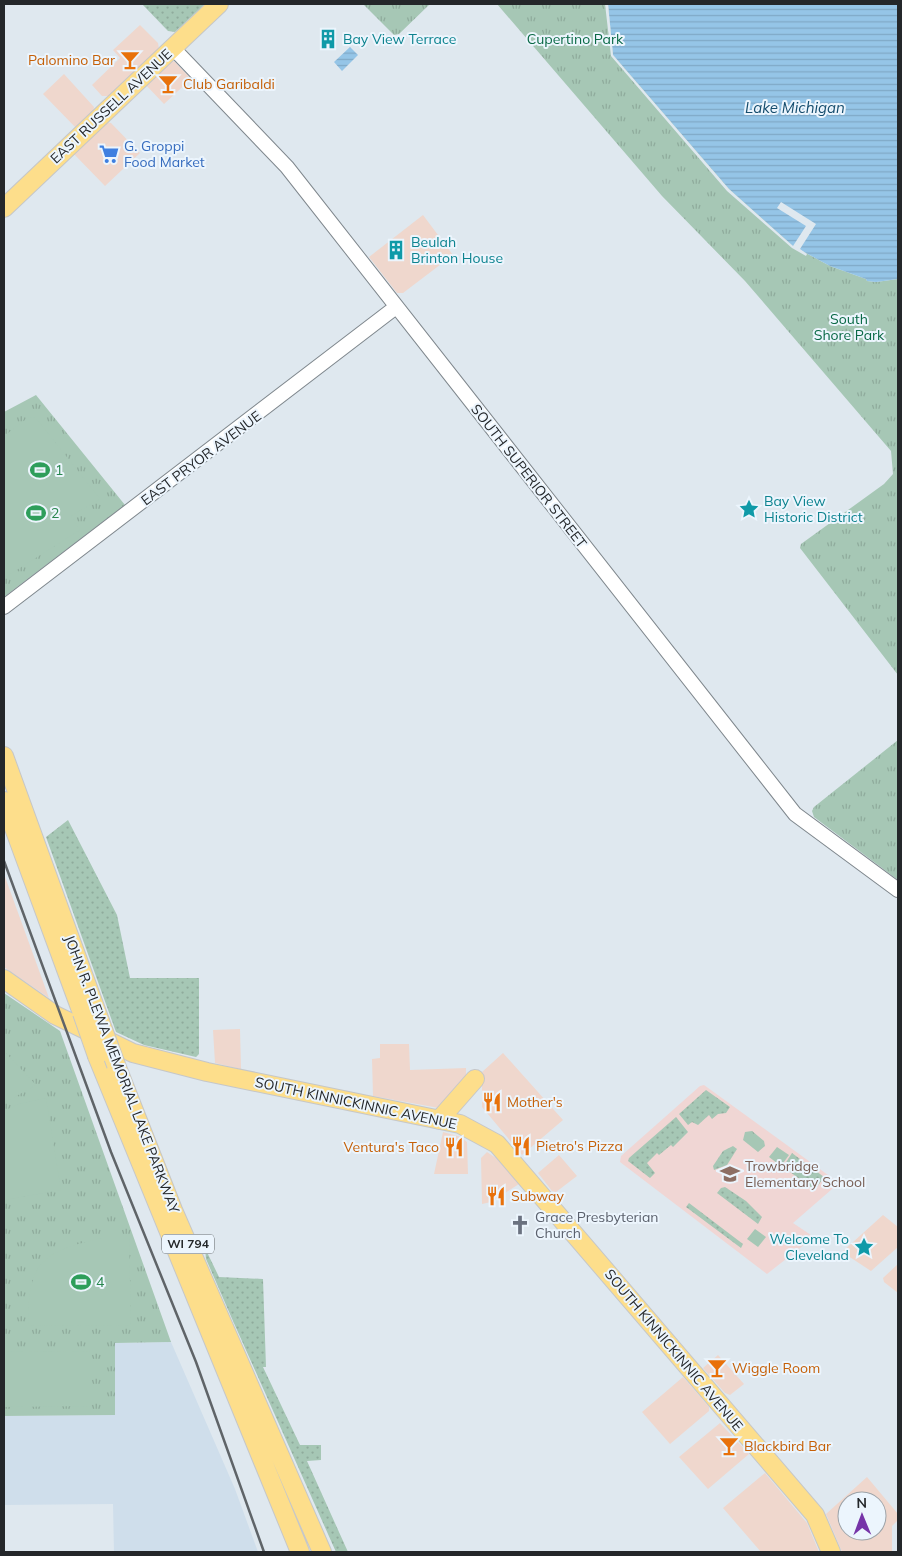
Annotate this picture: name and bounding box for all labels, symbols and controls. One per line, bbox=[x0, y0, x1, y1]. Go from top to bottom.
building icon: Bay View Terrace bbox=[317, 28, 339, 50]
place label: Bay View Terrace bbox=[343, 30, 456, 48]
park label: Cupertino Park bbox=[527, 30, 624, 48]
street label: EAST RUSSELL AVENUE bbox=[46, 45, 176, 167]
bar icon: Palomino Bar bbox=[119, 49, 141, 71]
place label: Palomino Bar bbox=[28, 51, 116, 69]
bar icon: Club Garibaldi bbox=[157, 73, 179, 95]
place label: Club Garibaldi bbox=[183, 75, 275, 93]
water label: Lake Michigan bbox=[745, 98, 845, 117]
place label: G. Groppi Food Market bbox=[124, 137, 205, 171]
supermarket icon: G. Groppi Food Market bbox=[98, 143, 120, 165]
place label: Beulah Brinton House bbox=[411, 233, 503, 267]
building icon: Beulah Brinton House bbox=[385, 239, 407, 261]
park label: South Shore Park bbox=[814, 310, 885, 344]
street label: SOUTH SUPERIOR STREET bbox=[467, 400, 591, 552]
street label: EAST PRYOR AVENUE bbox=[137, 407, 265, 509]
sports icon: 1 bbox=[29, 459, 51, 481]
place label: 1 bbox=[55, 461, 63, 479]
place label: Bay View Historic District bbox=[764, 492, 863, 526]
place icon: Bay View Historic District bbox=[738, 498, 760, 520]
sports icon: 2 bbox=[25, 502, 47, 524]
place label: 2 bbox=[51, 504, 59, 522]
street label: JOHN R. PLEWA MEMORIAL LAKE PARKWAY bbox=[61, 932, 184, 1216]
street label: SOUTH KINNICKINNIC AVENUE bbox=[253, 1073, 459, 1133]
restaurant icon: Mother's bbox=[481, 1091, 503, 1113]
place label: Mother's bbox=[507, 1093, 563, 1111]
restaurant icon: Pietro's Pizza bbox=[510, 1135, 532, 1157]
restaurant icon: Ventura's Taco bbox=[443, 1136, 465, 1158]
place label: Pietro's Pizza bbox=[536, 1137, 623, 1155]
place label: Ventura's Taco bbox=[344, 1138, 439, 1156]
place label: Trowbridge Elementary School bbox=[745, 1157, 865, 1191]
school or university icon: Trowbridge Elementary School bbox=[719, 1163, 741, 1185]
restaurant icon: Subway bbox=[485, 1185, 507, 1207]
place label: Subway bbox=[511, 1187, 564, 1205]
place label: Grace Presbyterian Church bbox=[535, 1208, 659, 1242]
church icon: Grace Presbyterian Church bbox=[509, 1214, 531, 1236]
place label: Welcome To Cleveland bbox=[770, 1230, 849, 1264]
road number: WI 794 bbox=[162, 1234, 214, 1254]
place icon: Welcome To Cleveland bbox=[853, 1236, 875, 1258]
street label: SOUTH KINNICKINNIC AVENUE bbox=[601, 1265, 747, 1435]
sports icon: 4 bbox=[70, 1271, 92, 1293]
place label: 4 bbox=[96, 1273, 105, 1291]
bar icon: Wiggle Room bbox=[706, 1357, 728, 1379]
place label: Wiggle Room bbox=[732, 1359, 820, 1377]
bar icon: Blackbird Bar bbox=[718, 1435, 740, 1457]
place label: Blackbird Bar bbox=[744, 1437, 832, 1455]
north arrow bbox=[837, 1491, 887, 1541]
text: N bbox=[856, 1494, 867, 1512]

